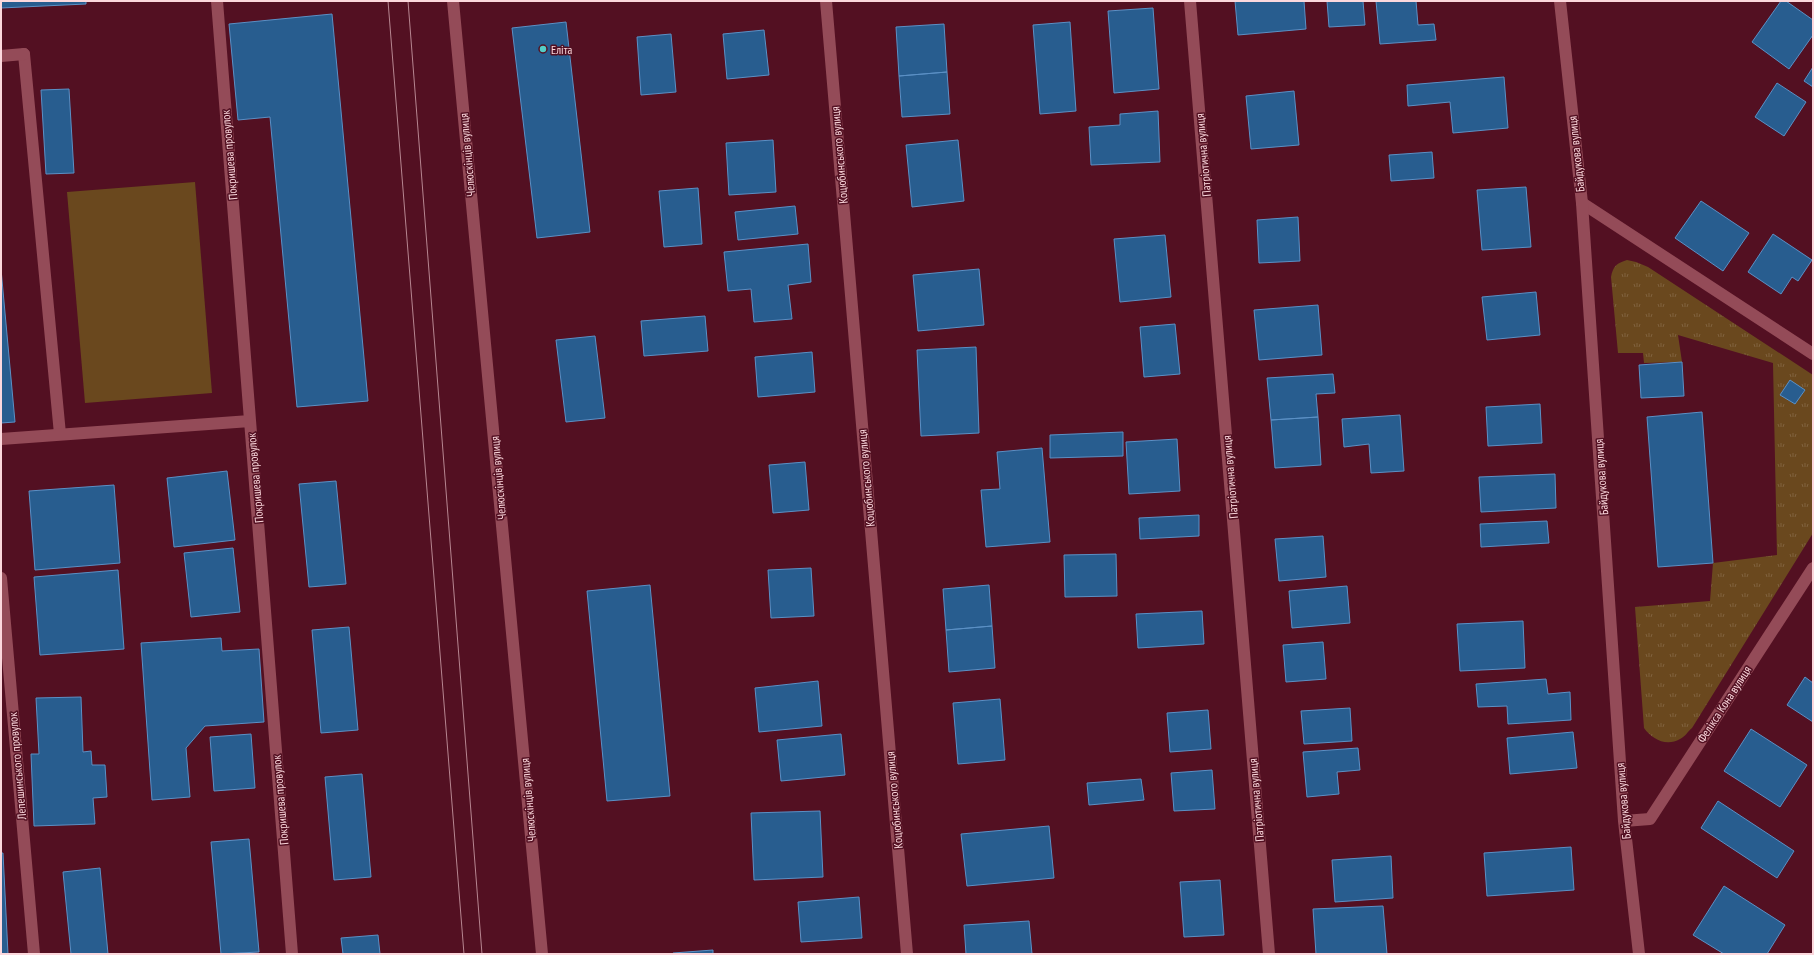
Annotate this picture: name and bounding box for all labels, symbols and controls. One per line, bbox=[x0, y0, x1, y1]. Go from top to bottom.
place label: Еліта bbox=[551, 42, 572, 57]
marker: Еліта bbox=[538, 44, 548, 54]
street label: Коцюбинського вулиця bbox=[827, 105, 851, 204]
street label: Покришева провулок bbox=[218, 109, 240, 201]
street label: Челюскінців вулиця bbox=[456, 112, 478, 197]
street label: Патріотична вулиця bbox=[1192, 112, 1214, 197]
street label: Байдукова вулиця bbox=[1565, 115, 1587, 193]
street label: Коцюбинського вулиця bbox=[854, 428, 878, 527]
street label: Покришева провулок bbox=[244, 432, 266, 524]
street label: Патріотична вулиця bbox=[1219, 434, 1241, 519]
street label: Челюскінців вулиця bbox=[487, 435, 509, 520]
street label: Байдукова вулиця bbox=[1591, 438, 1611, 516]
street label: Фелікса Кона вулиця bbox=[1694, 663, 1755, 745]
street label: Лепешинського провулок bbox=[5, 711, 29, 821]
street label: Коцюбинського вулиця bbox=[882, 750, 906, 849]
street label: Покришева провулок bbox=[269, 754, 291, 846]
street label: Челюскінців вулиця bbox=[517, 757, 539, 842]
street label: Патріотична вулиця bbox=[1245, 757, 1267, 842]
street label: Байдукова вулиця bbox=[1612, 762, 1634, 840]

